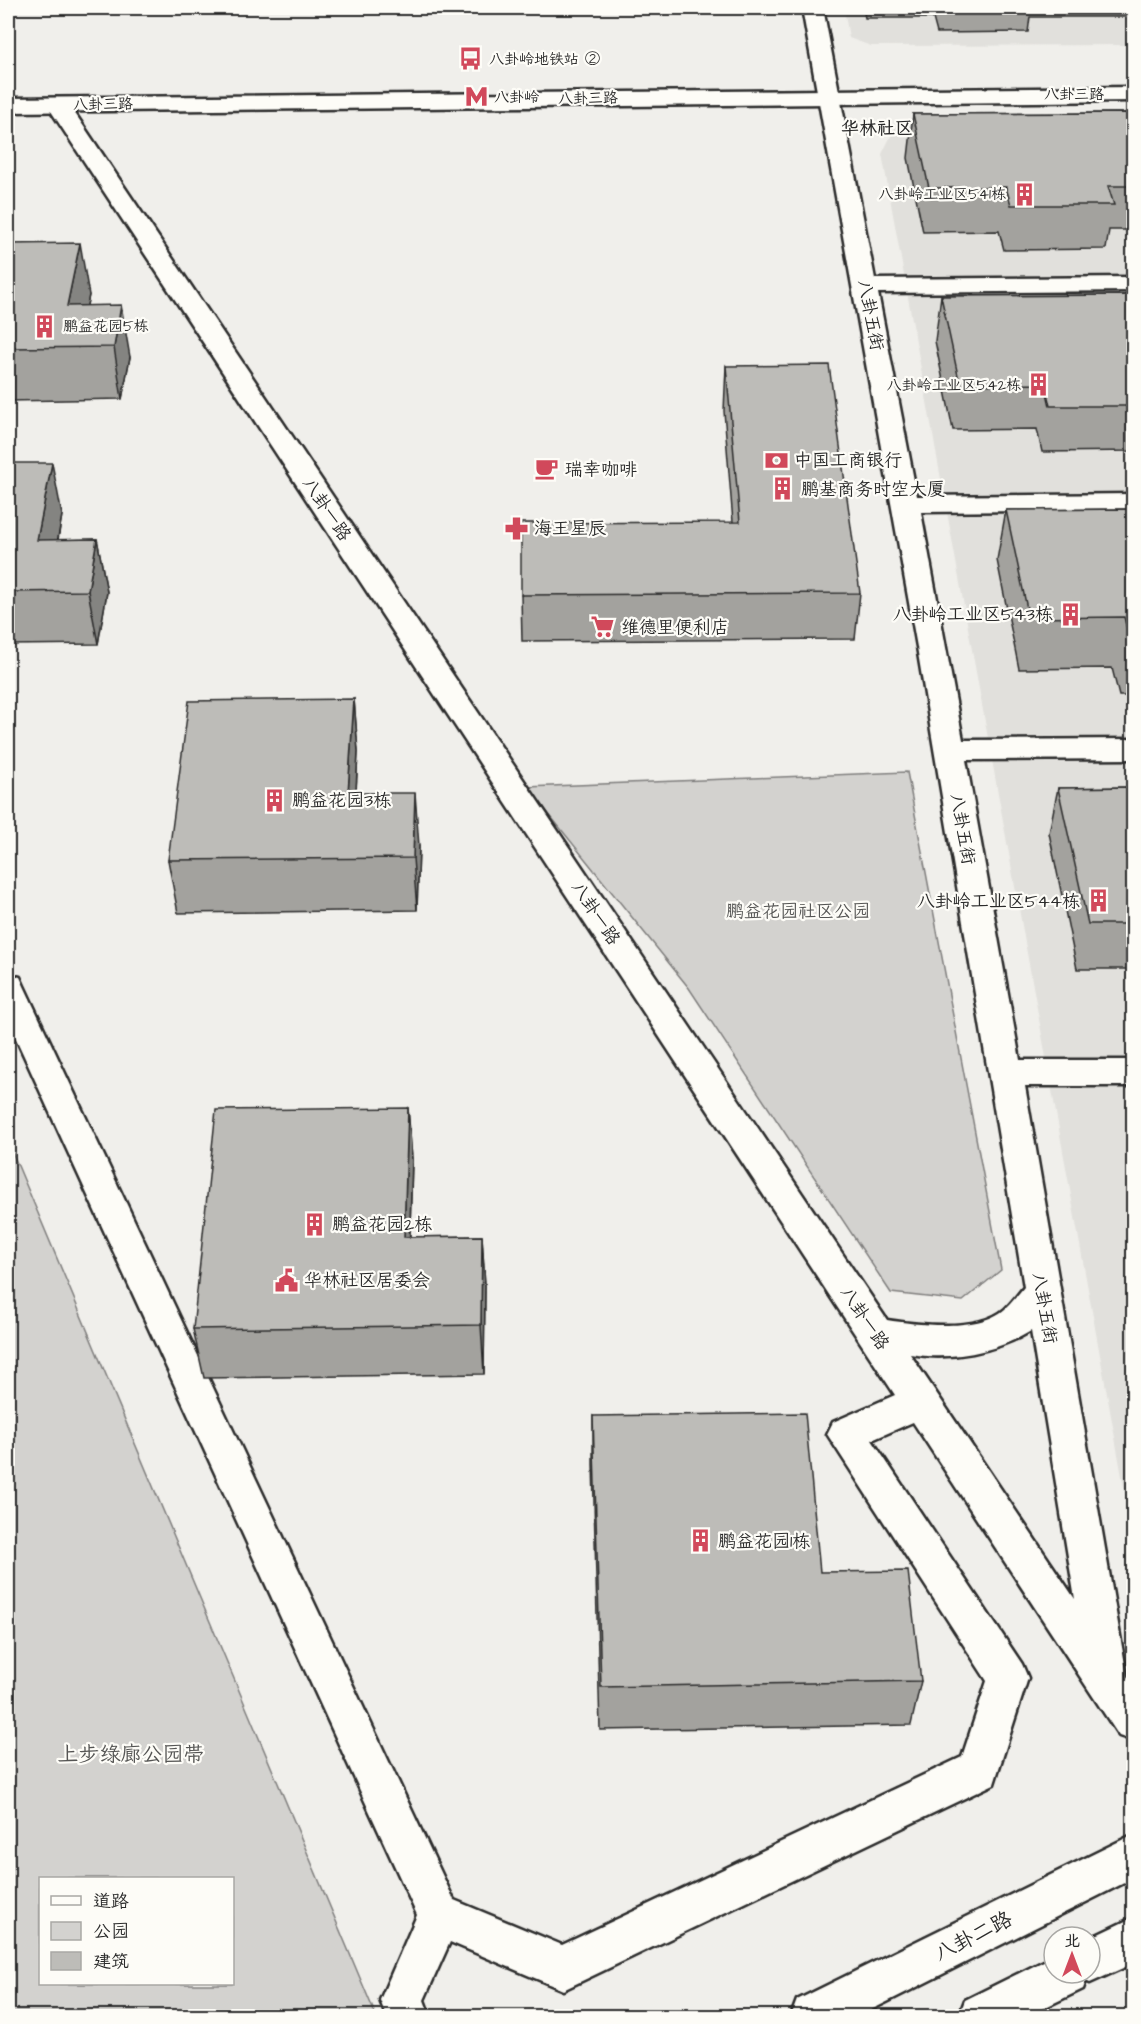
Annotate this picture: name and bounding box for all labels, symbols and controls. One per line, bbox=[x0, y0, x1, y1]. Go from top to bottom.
bus stop icon: 八卦岭地铁站 ② bbox=[458, 46, 484, 72]
place label: 八卦岭地铁站 ② bbox=[489, 49, 600, 70]
metro station icon: 八卦岭 bbox=[463, 84, 489, 110]
street label: 八卦三路 bbox=[1044, 84, 1104, 105]
place label: 八卦岭 bbox=[494, 87, 540, 108]
street label: 八卦三路 bbox=[558, 87, 618, 110]
street label: 八卦三路 bbox=[73, 93, 133, 116]
district label: 华林社区 bbox=[841, 116, 913, 141]
building icon: 八卦岭工业区541栋 bbox=[1011, 181, 1037, 207]
place label: 八卦岭工业区541栋 bbox=[878, 184, 1006, 205]
street label: 八卦五街 bbox=[851, 277, 890, 353]
building icon: 鹏益花园5栋 bbox=[32, 313, 58, 339]
place label: 鹏益花园5栋 bbox=[63, 316, 149, 337]
building icon: 八卦岭工业区542栋 bbox=[1026, 372, 1052, 398]
place label: 八卦岭工业区542栋 bbox=[887, 375, 1021, 396]
bank icon: 中国工商银行 bbox=[763, 447, 789, 473]
place label: 中国工商银行 bbox=[794, 448, 902, 473]
cafe icon: 瑞幸咖啡 bbox=[534, 456, 560, 482]
place label: 瑞幸咖啡 bbox=[565, 457, 637, 482]
street label: 八卦一路 bbox=[296, 472, 357, 546]
building icon: 鹏基商务时空大厦 bbox=[770, 476, 796, 502]
place label: 鹏基商务时空大厦 bbox=[801, 477, 945, 502]
pharmacy icon: 海王星辰 bbox=[503, 515, 529, 541]
place label: 海王星辰 bbox=[534, 516, 606, 541]
building icon: 八卦岭工业区543栋 bbox=[1058, 601, 1084, 627]
place label: 八卦岭工业区543栋 bbox=[893, 602, 1053, 627]
supermarket icon: 维德里便利店 bbox=[590, 614, 616, 640]
place label: 维德里便利店 bbox=[621, 615, 729, 640]
building icon: 鹏益花园3栋 bbox=[261, 787, 287, 813]
place label: 鹏益花园3栋 bbox=[292, 788, 391, 813]
street label: 八卦五街 bbox=[944, 791, 981, 867]
street label: 八卦一路 bbox=[565, 876, 626, 950]
building icon: 八卦岭工业区544栋 bbox=[1085, 888, 1111, 914]
place label: 八卦岭工业区544栋 bbox=[917, 889, 1080, 914]
park label: 鹏益花园社区公园 bbox=[726, 899, 870, 924]
building icon: 鹏益花园2栋 bbox=[301, 1211, 327, 1237]
place label: 鹏益花园2栋 bbox=[332, 1212, 432, 1237]
public building icon: 华林社区居委会 bbox=[273, 1267, 299, 1293]
place label: 华林社区居委会 bbox=[304, 1268, 430, 1293]
street label: 八卦五街 bbox=[1026, 1270, 1063, 1346]
street label: 八卦一路 bbox=[834, 1281, 895, 1355]
building icon: 鹏益花园1栋 bbox=[687, 1528, 713, 1554]
place label: 鹏益花园1栋 bbox=[718, 1529, 810, 1554]
park label: 上步绿廊公园带 bbox=[58, 1740, 205, 1769]
legend bbox=[39, 1877, 234, 1985]
text: 道路 bbox=[93, 1889, 129, 1914]
street label: 八卦二路 bbox=[929, 1904, 1017, 1968]
text: 公园 bbox=[93, 1919, 129, 1944]
north arrow bbox=[1042, 1925, 1102, 1985]
text: 北 bbox=[1064, 1930, 1080, 1952]
text: 建筑 bbox=[93, 1949, 129, 1974]

